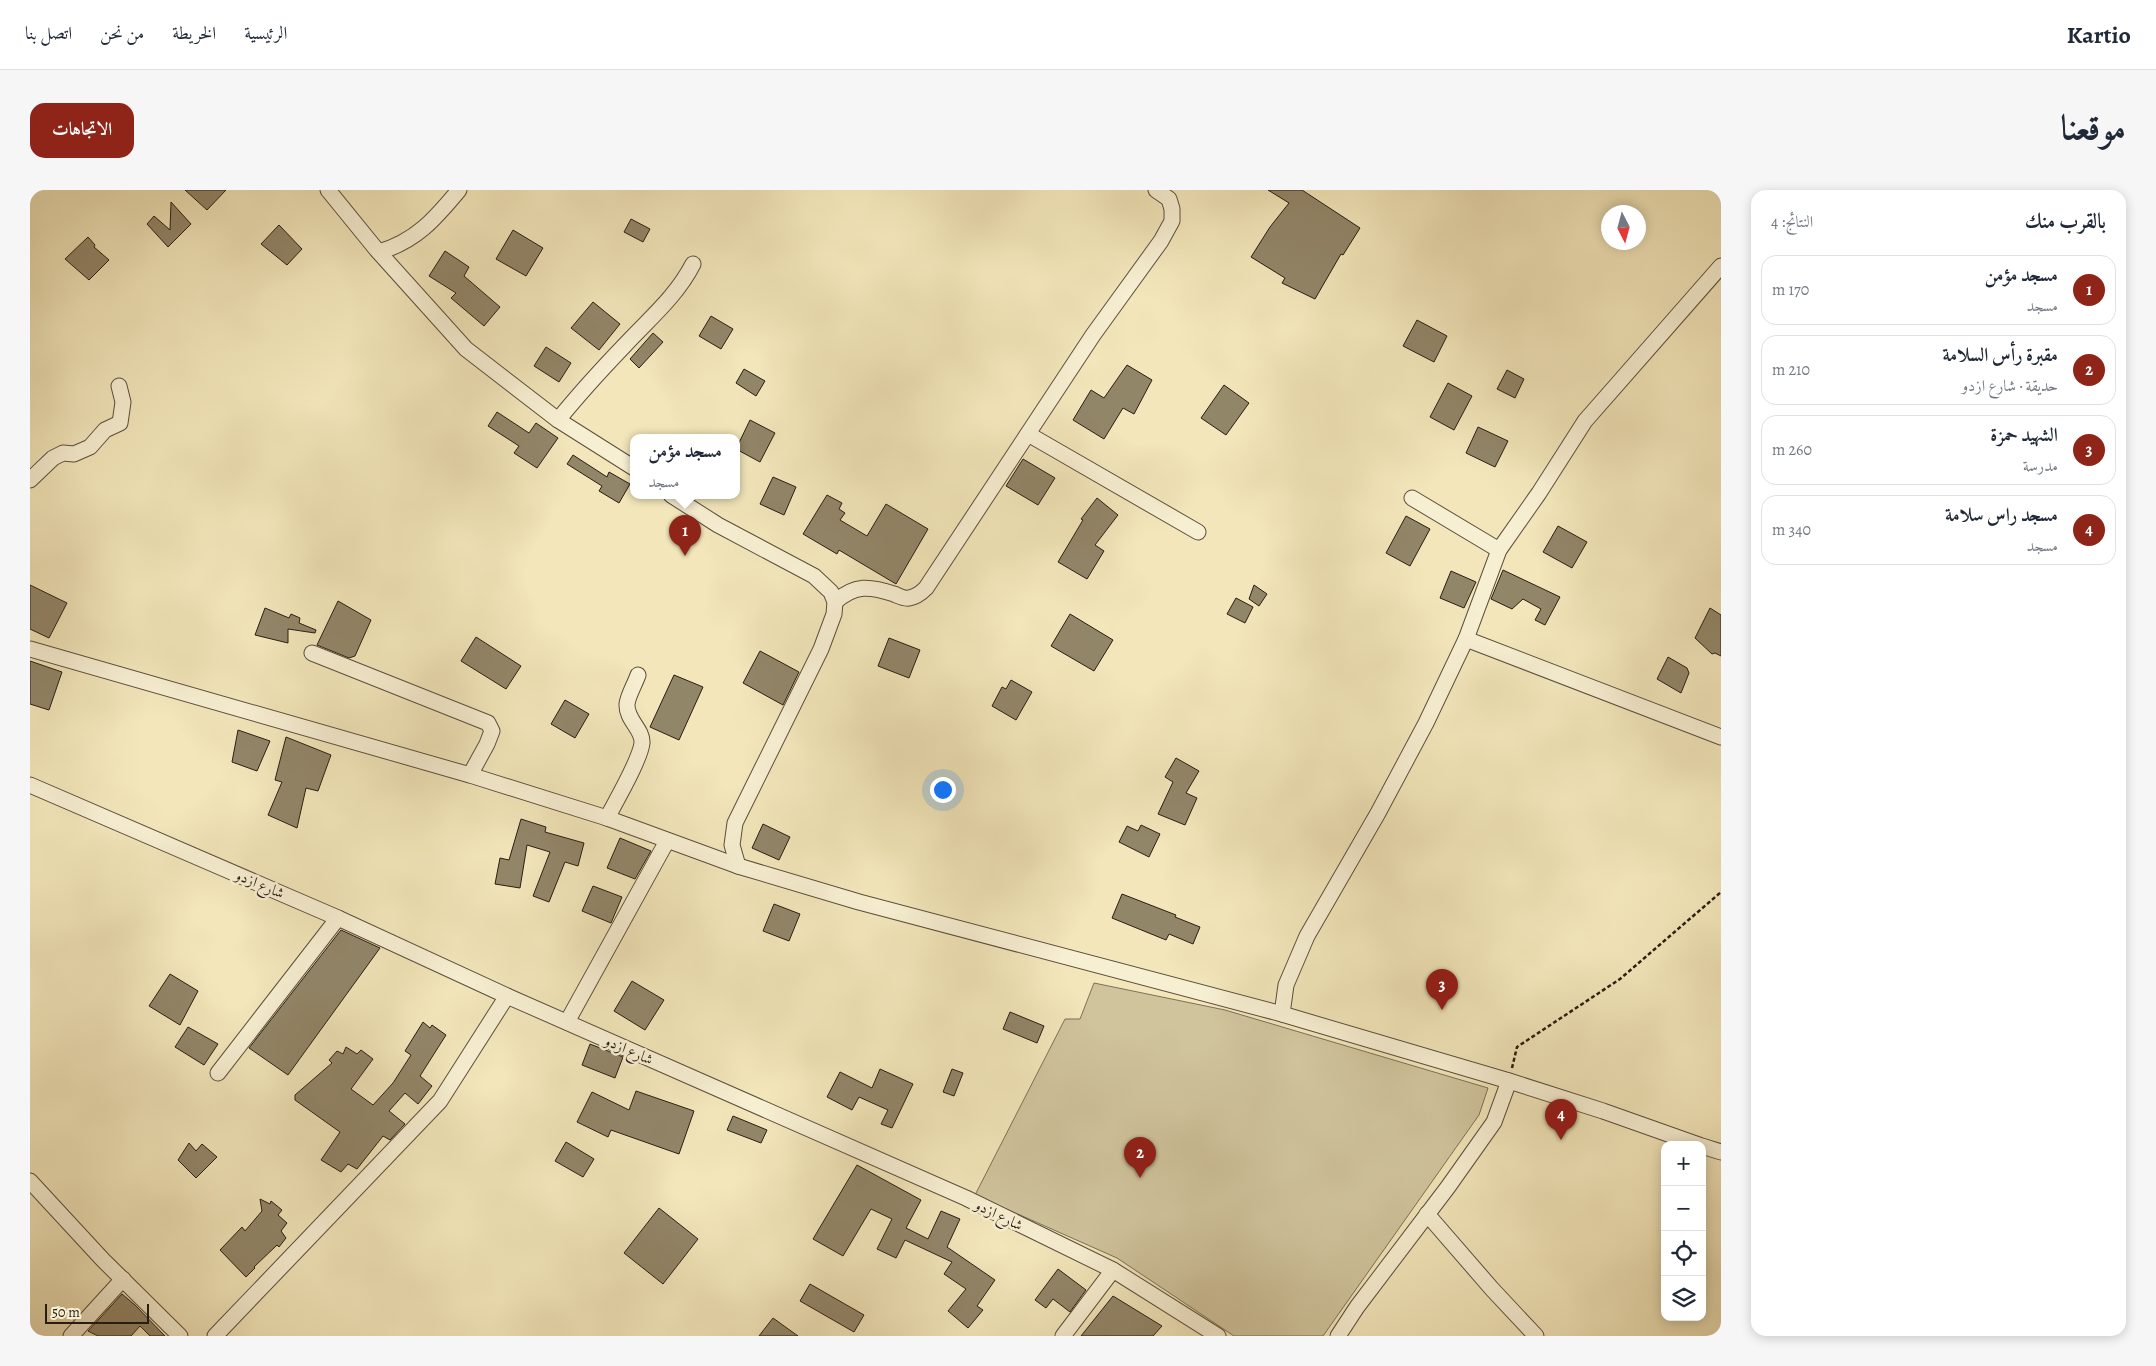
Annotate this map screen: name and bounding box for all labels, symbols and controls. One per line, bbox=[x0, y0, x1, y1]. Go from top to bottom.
text: Kartio bbox=[2067, 19, 2131, 51]
text: اتصل بنا bbox=[25, 21, 72, 45]
text: من نحن bbox=[100, 21, 144, 45]
text: الخريطة bbox=[172, 21, 216, 45]
text: الرئيسية bbox=[244, 21, 287, 45]
button: الاتجاهات bbox=[30, 103, 134, 158]
text: موقعنا bbox=[2061, 103, 2126, 151]
north arrow bbox=[1601, 205, 1646, 250]
text: بالقرب منك bbox=[2025, 207, 2106, 235]
text: النتائج: 4 bbox=[1771, 211, 1813, 233]
text: مسجد مؤمن bbox=[1984, 262, 2058, 288]
text: 170 m bbox=[1772, 279, 1809, 301]
text: 1 bbox=[2086, 279, 2092, 301]
text: مسجد bbox=[2027, 295, 2058, 317]
text: مقبرة رأس السلامة bbox=[1943, 342, 2058, 368]
text: 210 m bbox=[1772, 359, 1810, 381]
text: 2 bbox=[2085, 359, 2093, 381]
text: حديقة · شارع ازدو bbox=[1962, 375, 2058, 397]
text: الشهيد حمزة bbox=[1990, 422, 2058, 448]
popup bbox=[630, 434, 740, 499]
text: مسجد مؤمن bbox=[648, 438, 722, 464]
text: 260 m bbox=[1772, 439, 1812, 461]
text: 3 bbox=[2086, 439, 2092, 461]
text: مدرسة bbox=[2023, 455, 2058, 477]
text: مسجد bbox=[648, 471, 680, 493]
text: مسجد راس سلامة bbox=[1945, 502, 2058, 528]
pin: 1 bbox=[669, 515, 701, 556]
text: 340 m bbox=[1772, 519, 1811, 541]
text: 4 bbox=[2085, 519, 2093, 541]
text: مسجد bbox=[2027, 535, 2058, 557]
your location bbox=[930, 777, 956, 803]
street label: شارع ازدو bbox=[230, 864, 287, 906]
pin: 3 bbox=[1426, 969, 1458, 1010]
street label: شارع ازدو bbox=[599, 1030, 656, 1072]
pin: 4 bbox=[1545, 1099, 1577, 1140]
pin: 2 bbox=[1124, 1137, 1156, 1178]
map controls bbox=[1661, 1141, 1706, 1321]
button: + bbox=[1661, 1141, 1706, 1186]
button: − bbox=[1661, 1186, 1706, 1231]
street label: شارع ازدو bbox=[969, 1194, 1026, 1238]
button: locate bbox=[1661, 1231, 1706, 1276]
button: layers bbox=[1661, 1276, 1706, 1321]
scale bar bbox=[45, 1301, 149, 1324]
text: 50 m bbox=[52, 1303, 80, 1322]

